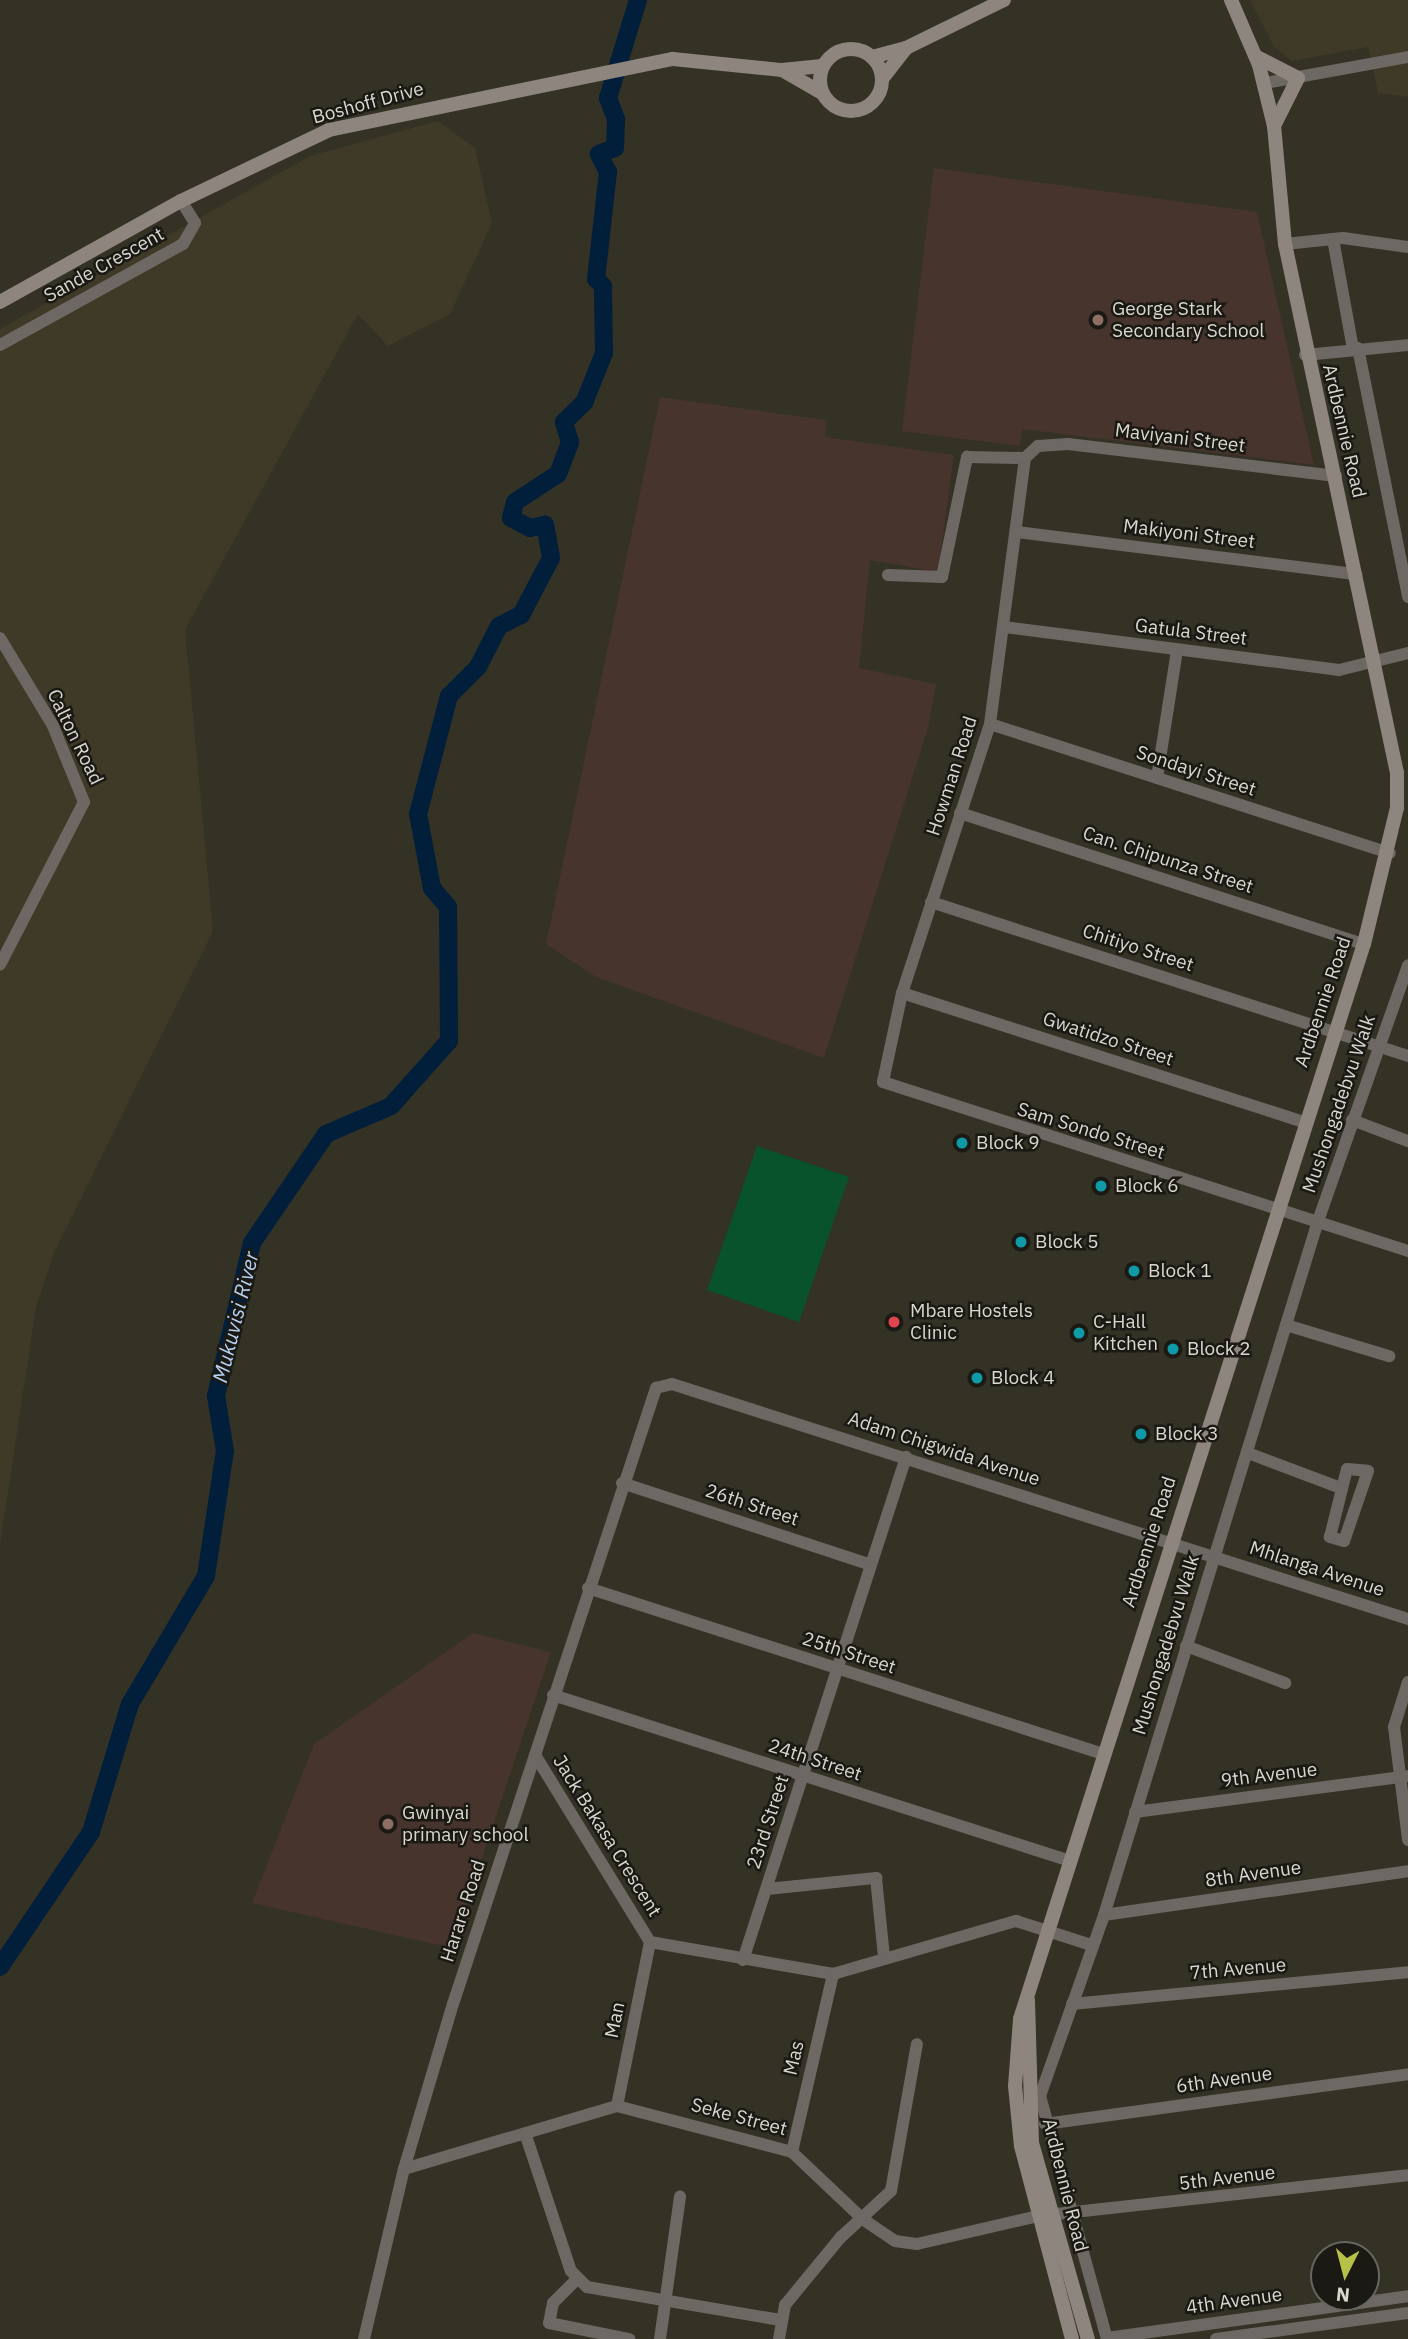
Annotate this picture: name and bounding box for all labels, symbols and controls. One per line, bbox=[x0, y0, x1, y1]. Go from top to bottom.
street label: Boshoff Drive bbox=[310, 77, 426, 129]
street label: Sande Crescent bbox=[40, 223, 168, 307]
place label: George Stark Secondary School bbox=[1112, 298, 1264, 342]
marker: George Stark Secondary School bbox=[1090, 312, 1106, 328]
street label: Ardbennie Road bbox=[1318, 362, 1370, 500]
street label: Maviyani Street bbox=[1114, 419, 1246, 457]
street label: Makiyoni Street bbox=[1122, 515, 1256, 553]
street label: Gatula Street bbox=[1134, 614, 1248, 650]
street label: Calton Road bbox=[42, 686, 108, 788]
street label: Howman Road bbox=[922, 713, 982, 839]
street label: Sondayi Street bbox=[1133, 741, 1259, 801]
street label: Can. Chipunza Street bbox=[1080, 822, 1256, 898]
street label: Chitiyo Street bbox=[1080, 919, 1196, 977]
street label: Ardbennie Road bbox=[1290, 934, 1356, 1070]
street label: Gwatidzo Street bbox=[1040, 1007, 1176, 1071]
street label: Mushongadebvu Walk bbox=[1298, 1012, 1380, 1196]
street label: Sam Sondo Street bbox=[1015, 1098, 1167, 1164]
place label: Block 9 bbox=[976, 1132, 1040, 1154]
marker: Block 9 bbox=[954, 1135, 970, 1151]
place label: Block 6 bbox=[1115, 1175, 1179, 1197]
marker: Block 6 bbox=[1093, 1178, 1109, 1194]
place label: Block 5 bbox=[1035, 1231, 1099, 1253]
marker: Block 5 bbox=[1013, 1234, 1029, 1250]
water label: Mukuvisi River bbox=[207, 1249, 263, 1385]
place label: Block 1 bbox=[1148, 1260, 1212, 1282]
marker: Block 1 bbox=[1126, 1263, 1142, 1279]
place label: Mbare Hostels Clinic bbox=[910, 1300, 1033, 1344]
place label: C-Hall Kitchen bbox=[1093, 1311, 1158, 1355]
marker: Mbare Hostels Clinic bbox=[884, 1312, 904, 1332]
marker: C-Hall Kitchen bbox=[1071, 1325, 1087, 1341]
place label: Block 2 bbox=[1187, 1338, 1251, 1360]
marker: Block 2 bbox=[1165, 1341, 1181, 1357]
place label: Block 4 bbox=[991, 1367, 1055, 1389]
marker: Block 4 bbox=[969, 1370, 985, 1386]
street label: Adam Chigwida Avenue bbox=[845, 1407, 1043, 1491]
place label: Block 3 bbox=[1155, 1423, 1219, 1445]
marker: Block 3 bbox=[1133, 1426, 1149, 1442]
street label: Ardbennie Road bbox=[1117, 1474, 1181, 1610]
street label: 26th Street bbox=[702, 1479, 802, 1531]
street label: Mhlanga Avenue bbox=[1247, 1536, 1387, 1602]
street label: Mushongadebvu Walk bbox=[1128, 1552, 1204, 1738]
street label: 25th Street bbox=[799, 1627, 899, 1679]
street label: 24th Street bbox=[765, 1734, 865, 1786]
street label: Jack Bakasa Crescent bbox=[548, 1751, 666, 1921]
street label: 9th Avenue bbox=[1220, 1758, 1318, 1792]
street label: 23rd Street bbox=[742, 1772, 794, 1872]
place label: Gwinyai primary school bbox=[402, 1802, 529, 1846]
marker: Gwinyai primary school bbox=[380, 1816, 396, 1832]
street label: 8th Avenue bbox=[1203, 1856, 1303, 1892]
street label: Harare Road bbox=[436, 1857, 490, 1965]
street label: 7th Avenue bbox=[1189, 1953, 1287, 1985]
street label: Man bbox=[600, 2000, 630, 2040]
street label: Mas bbox=[779, 2038, 809, 2078]
street label: 6th Avenue bbox=[1174, 2062, 1274, 2098]
street label: Seke Street bbox=[689, 2093, 789, 2141]
street label: Ardbennie Road bbox=[1037, 2116, 1093, 2254]
street label: 5th Avenue bbox=[1178, 2161, 1276, 2195]
north arrow bbox=[1310, 2241, 1380, 2311]
text: N bbox=[1335, 2282, 1351, 2308]
street label: 4th Avenue bbox=[1184, 2283, 1284, 2319]

